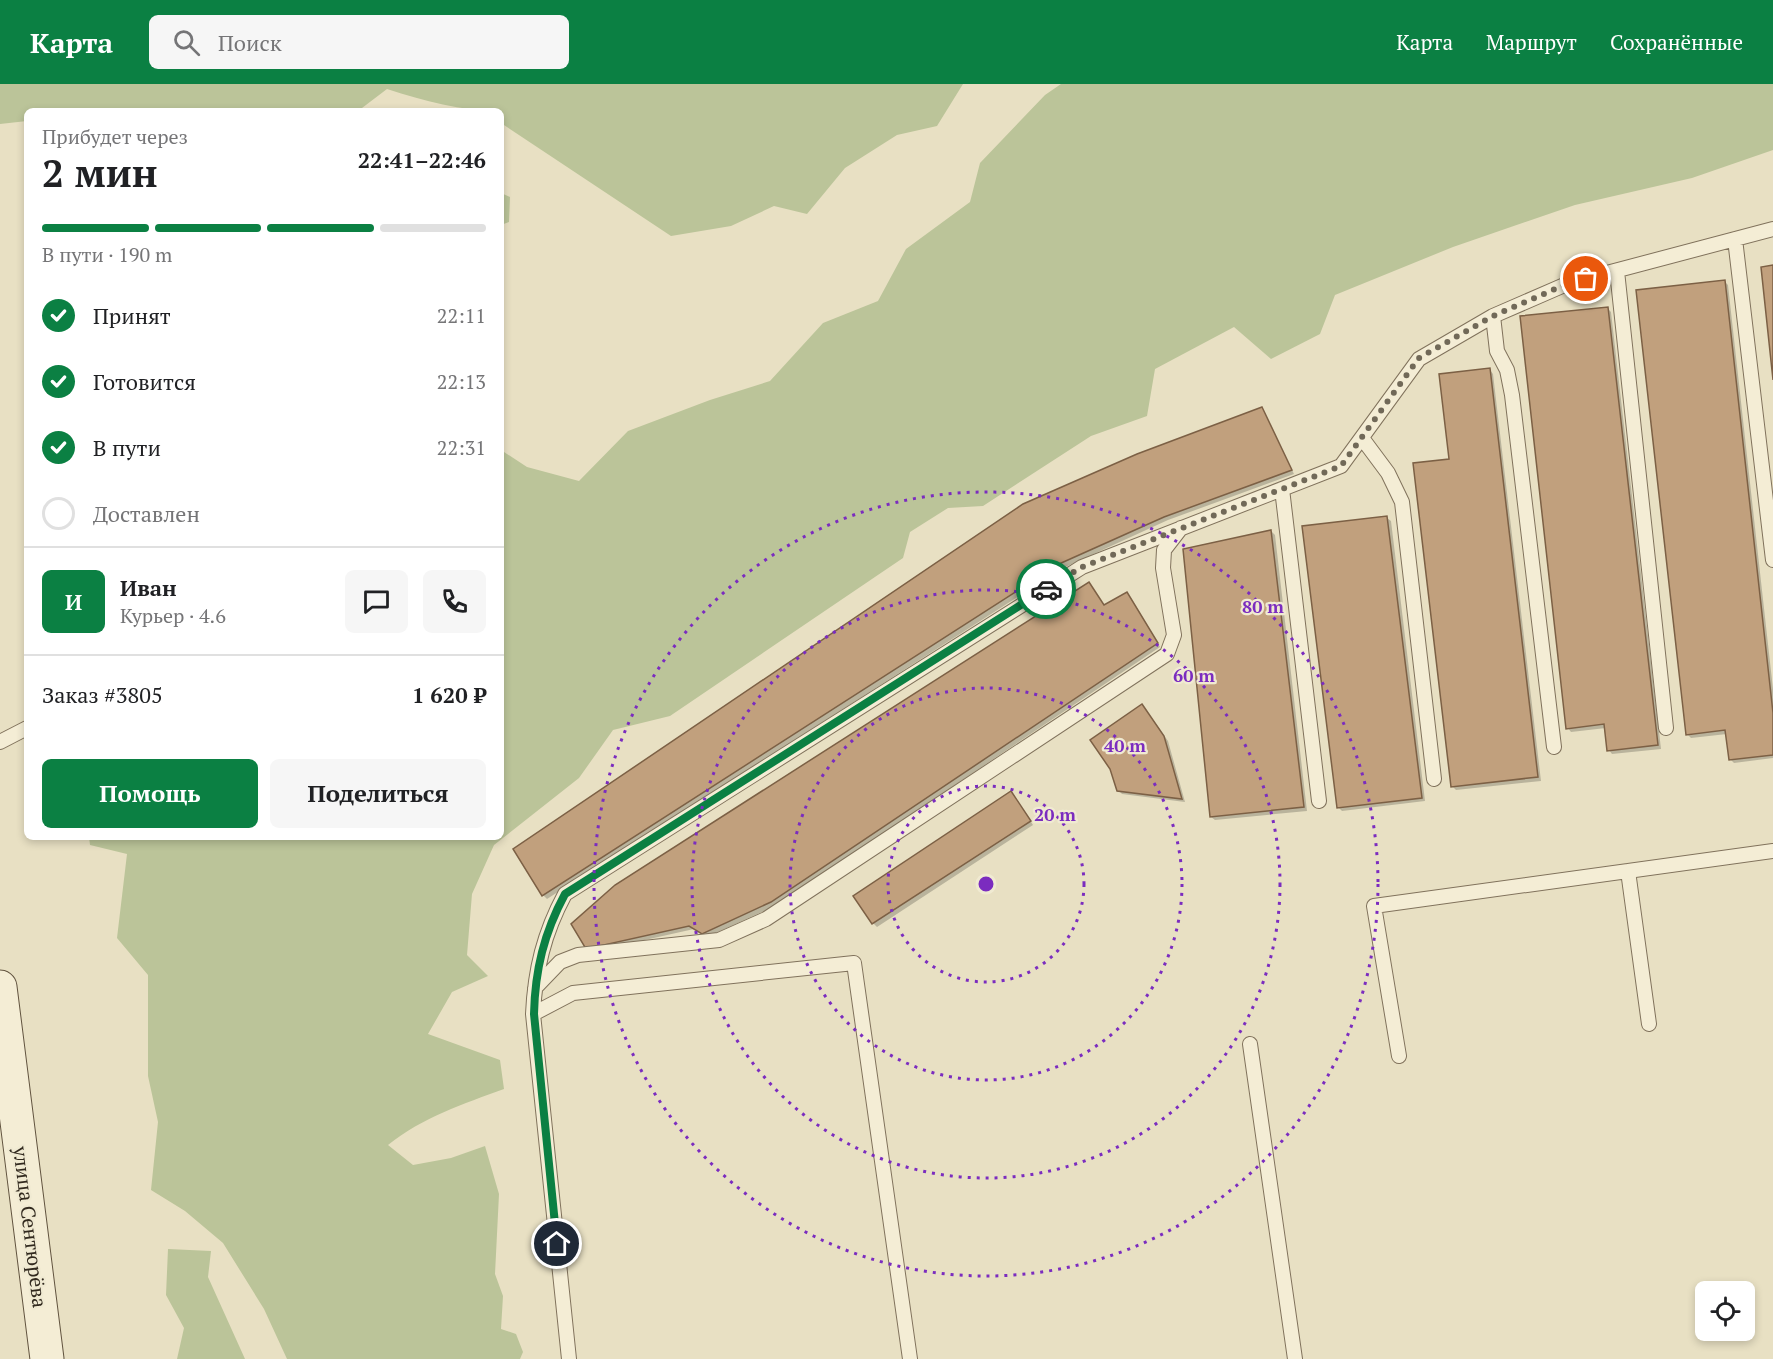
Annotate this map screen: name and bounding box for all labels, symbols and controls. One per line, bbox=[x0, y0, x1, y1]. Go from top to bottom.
search box bbox=[149, 15, 569, 69]
text: Карта bbox=[30, 24, 113, 61]
icon: search bbox=[170, 26, 203, 59]
text: Поиск bbox=[218, 28, 282, 57]
text: Карта bbox=[1396, 28, 1453, 56]
text: Маршрут bbox=[1486, 28, 1577, 56]
text: Сохранённые bbox=[1610, 28, 1743, 56]
text: Прибудет через bbox=[42, 123, 188, 150]
text: 22:41–22:46 bbox=[358, 145, 486, 174]
text: 2 мин bbox=[42, 146, 158, 198]
text: В пути · 190 m bbox=[42, 241, 172, 268]
pin bbox=[1560, 253, 1611, 304]
icon: bag bbox=[1569, 262, 1602, 295]
icon: check bbox=[42, 299, 75, 332]
text: Принят bbox=[93, 301, 171, 330]
text: 22:11 bbox=[437, 302, 486, 329]
icon: check bbox=[42, 365, 75, 398]
text: Готовится bbox=[93, 367, 196, 396]
text: 22:13 bbox=[437, 368, 486, 395]
icon: check bbox=[42, 431, 75, 464]
text: В пути bbox=[93, 433, 161, 462]
text: 22:31 bbox=[437, 434, 486, 461]
text: Доставлен bbox=[93, 499, 200, 528]
courier bbox=[1016, 559, 1076, 619]
button: chat bbox=[345, 570, 408, 633]
button: phone bbox=[423, 570, 486, 633]
text: Иван bbox=[120, 573, 177, 602]
icon: car bbox=[1030, 573, 1063, 606]
text: И bbox=[65, 587, 82, 616]
text: 80 m bbox=[1242, 594, 1284, 618]
text: Курьер · 4.6 bbox=[120, 602, 226, 629]
text: 60 m bbox=[1173, 663, 1215, 687]
text: Заказ #3805 bbox=[42, 680, 163, 709]
text: 1 620 ₽ bbox=[412, 680, 486, 709]
text: 40 m bbox=[1104, 733, 1146, 757]
button: Помощь bbox=[42, 759, 258, 828]
button: Поделиться bbox=[270, 759, 486, 828]
text: 20 m bbox=[1034, 802, 1076, 826]
centre of rings bbox=[976, 874, 996, 894]
street label: улица Сентюрёва bbox=[7, 1144, 54, 1309]
pin bbox=[531, 1218, 582, 1269]
icon: home bbox=[540, 1227, 573, 1260]
map controls bbox=[1695, 1281, 1755, 1341]
button: locate bbox=[1695, 1281, 1755, 1341]

